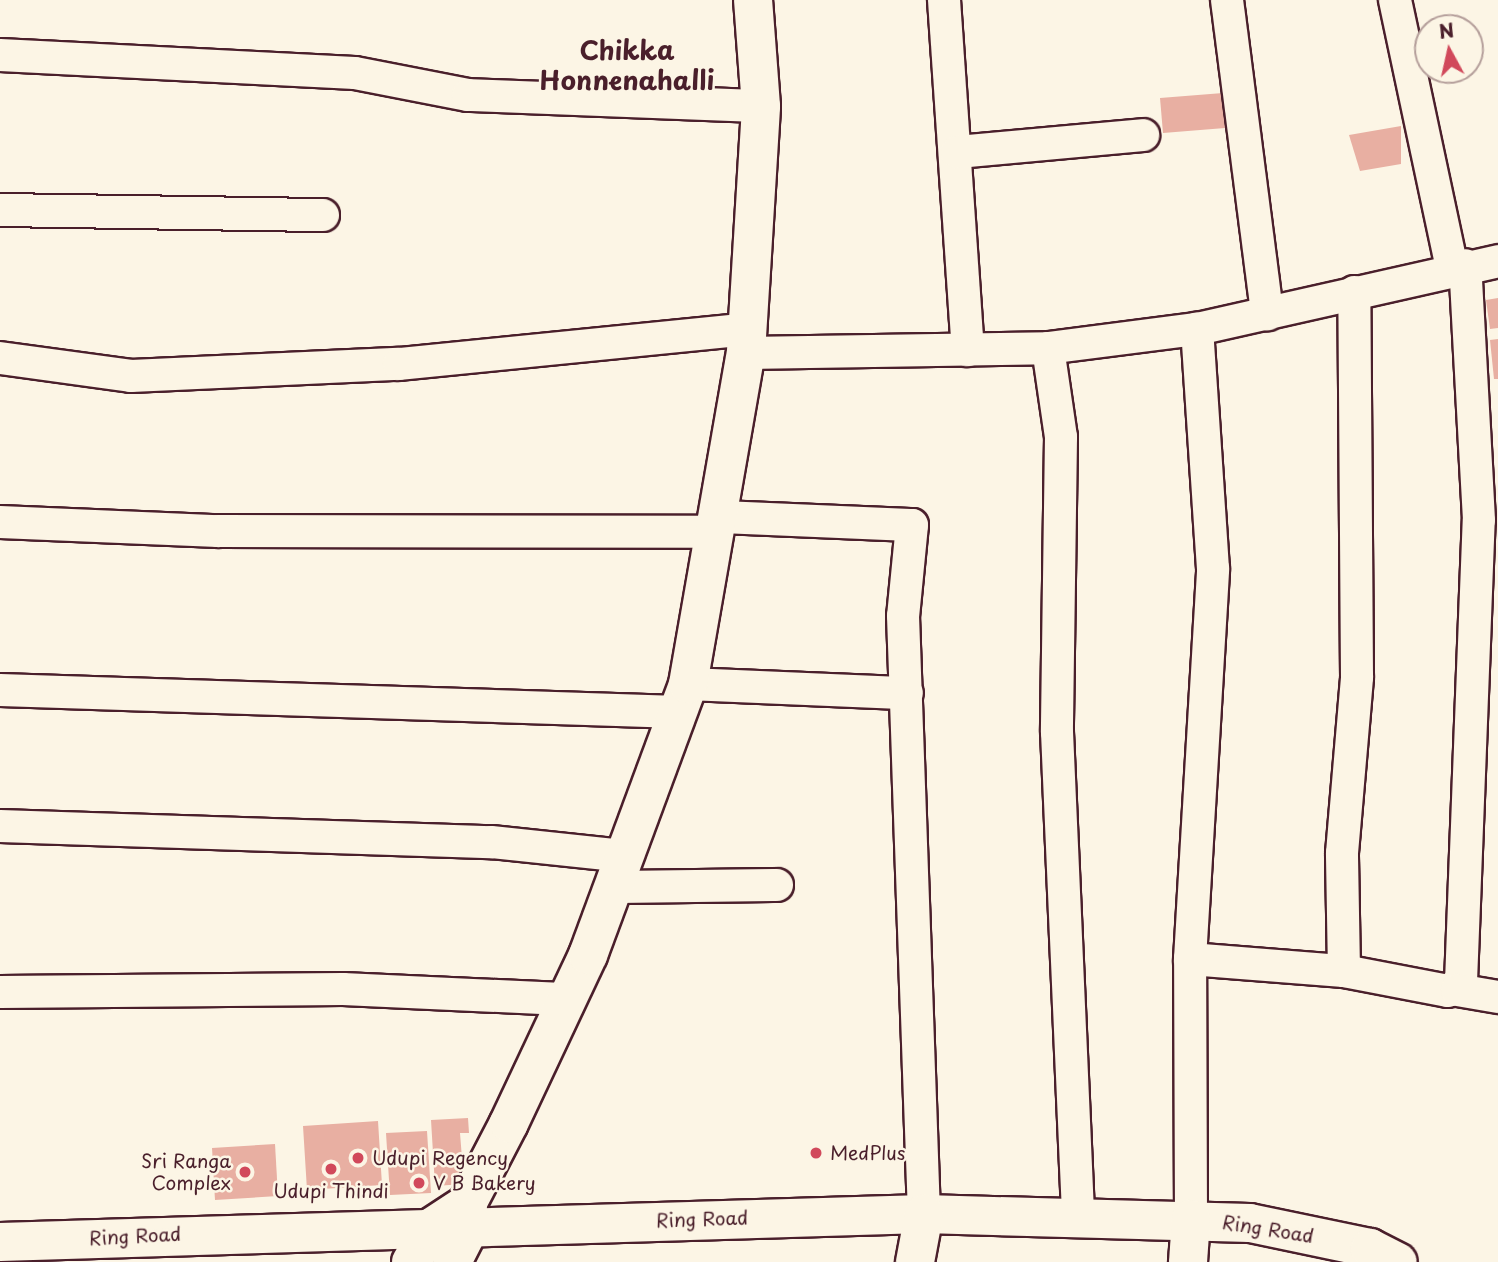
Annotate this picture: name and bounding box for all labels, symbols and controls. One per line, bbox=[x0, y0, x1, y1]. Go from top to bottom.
north arrow bbox=[1414, 14, 1484, 84]
text: N bbox=[1437, 15, 1456, 45]
district label: Chikka Honnenahalli bbox=[540, 34, 714, 96]
place label: MedPlus bbox=[830, 1142, 905, 1164]
marker: MedPlus bbox=[808, 1145, 824, 1161]
place label: Udupi Regency bbox=[372, 1147, 507, 1169]
place label: Sri Ranga Complex bbox=[141, 1150, 231, 1194]
marker: Udupi Regency bbox=[350, 1150, 366, 1166]
marker: Udupi Thindi bbox=[323, 1161, 339, 1177]
marker: Sri Ranga Complex bbox=[237, 1164, 253, 1180]
place label: V B Bakery bbox=[433, 1172, 538, 1194]
marker: V B Bakery bbox=[411, 1175, 427, 1191]
place label: Udupi Thindi bbox=[273, 1180, 389, 1202]
street label: Ring Road bbox=[655, 1206, 749, 1232]
street label: Ring Road bbox=[1221, 1211, 1315, 1247]
street label: Ring Road bbox=[88, 1222, 182, 1250]

